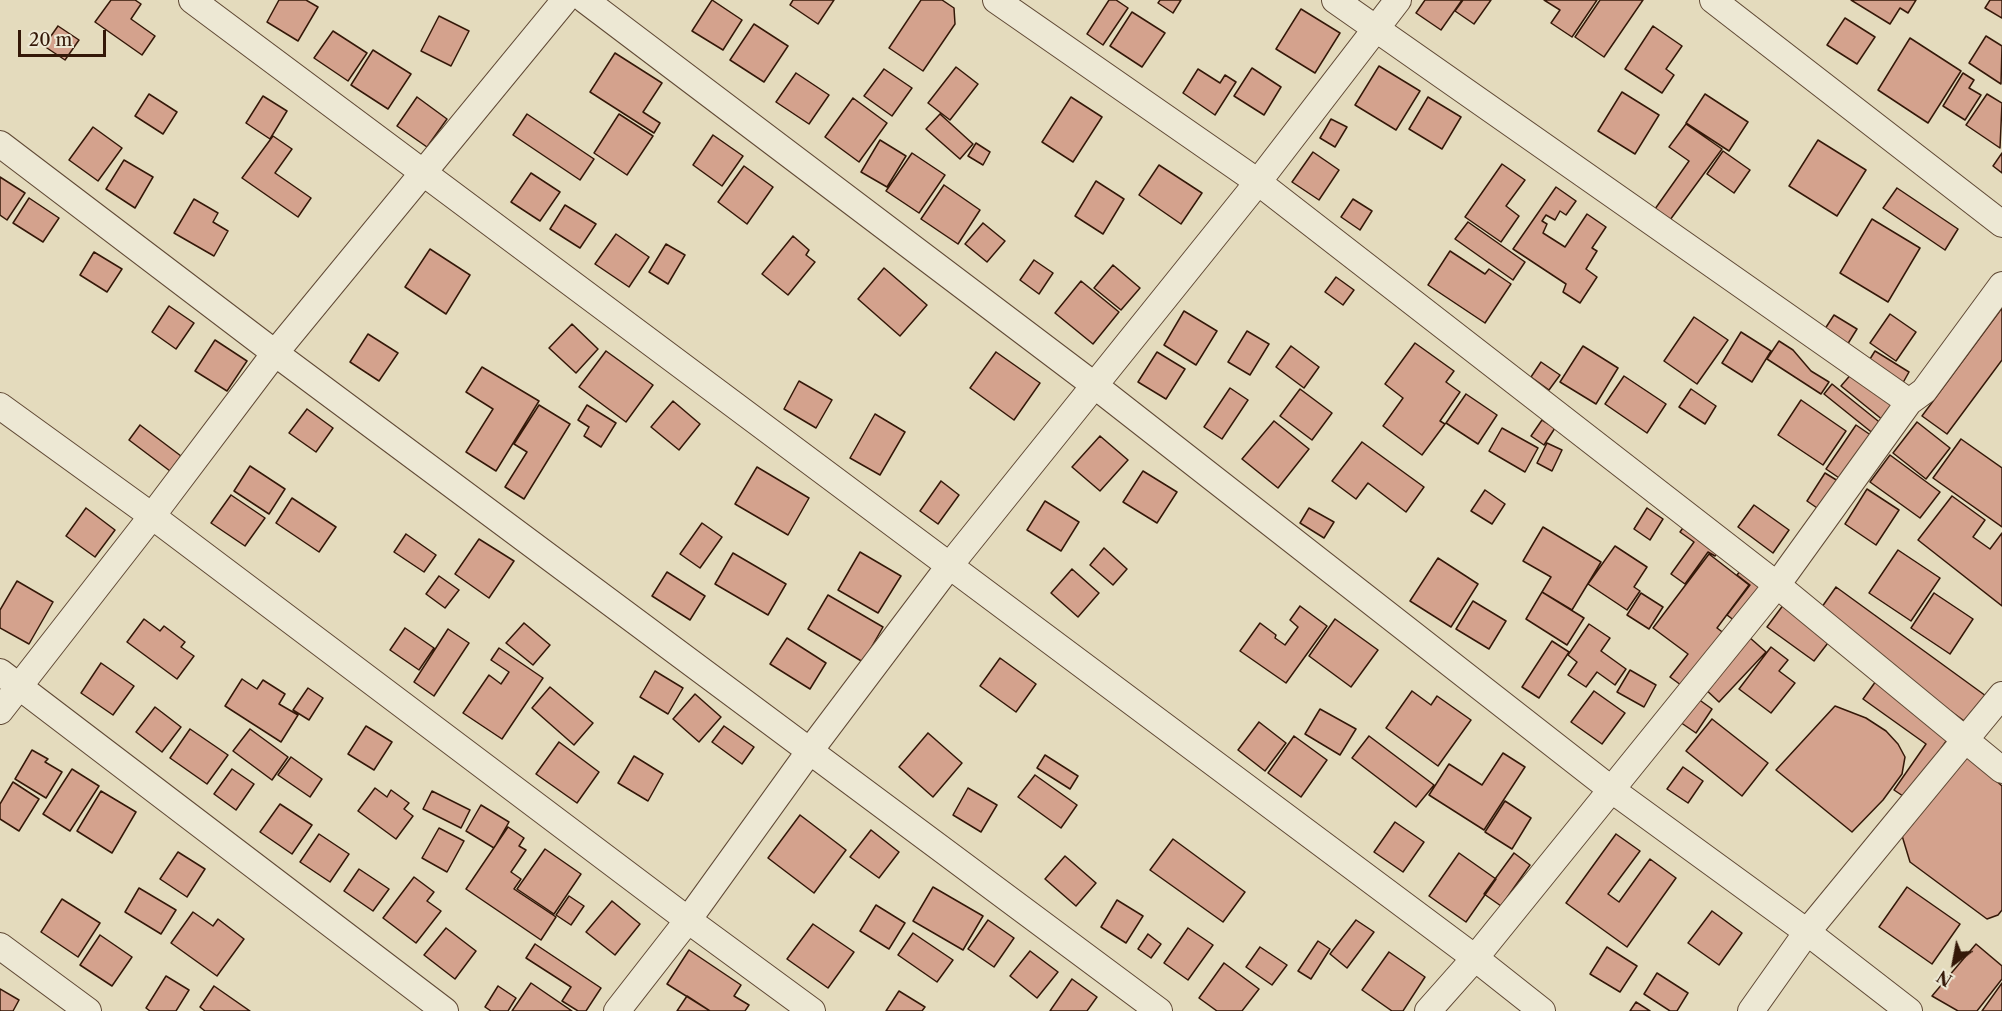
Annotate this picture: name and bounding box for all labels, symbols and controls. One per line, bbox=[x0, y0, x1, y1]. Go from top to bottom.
scale bar bbox=[21, 18, 110, 56]
text: 20 m bbox=[29, 29, 72, 51]
north arrow bbox=[1924, 933, 1984, 993]
text: N bbox=[1933, 966, 1956, 990]

